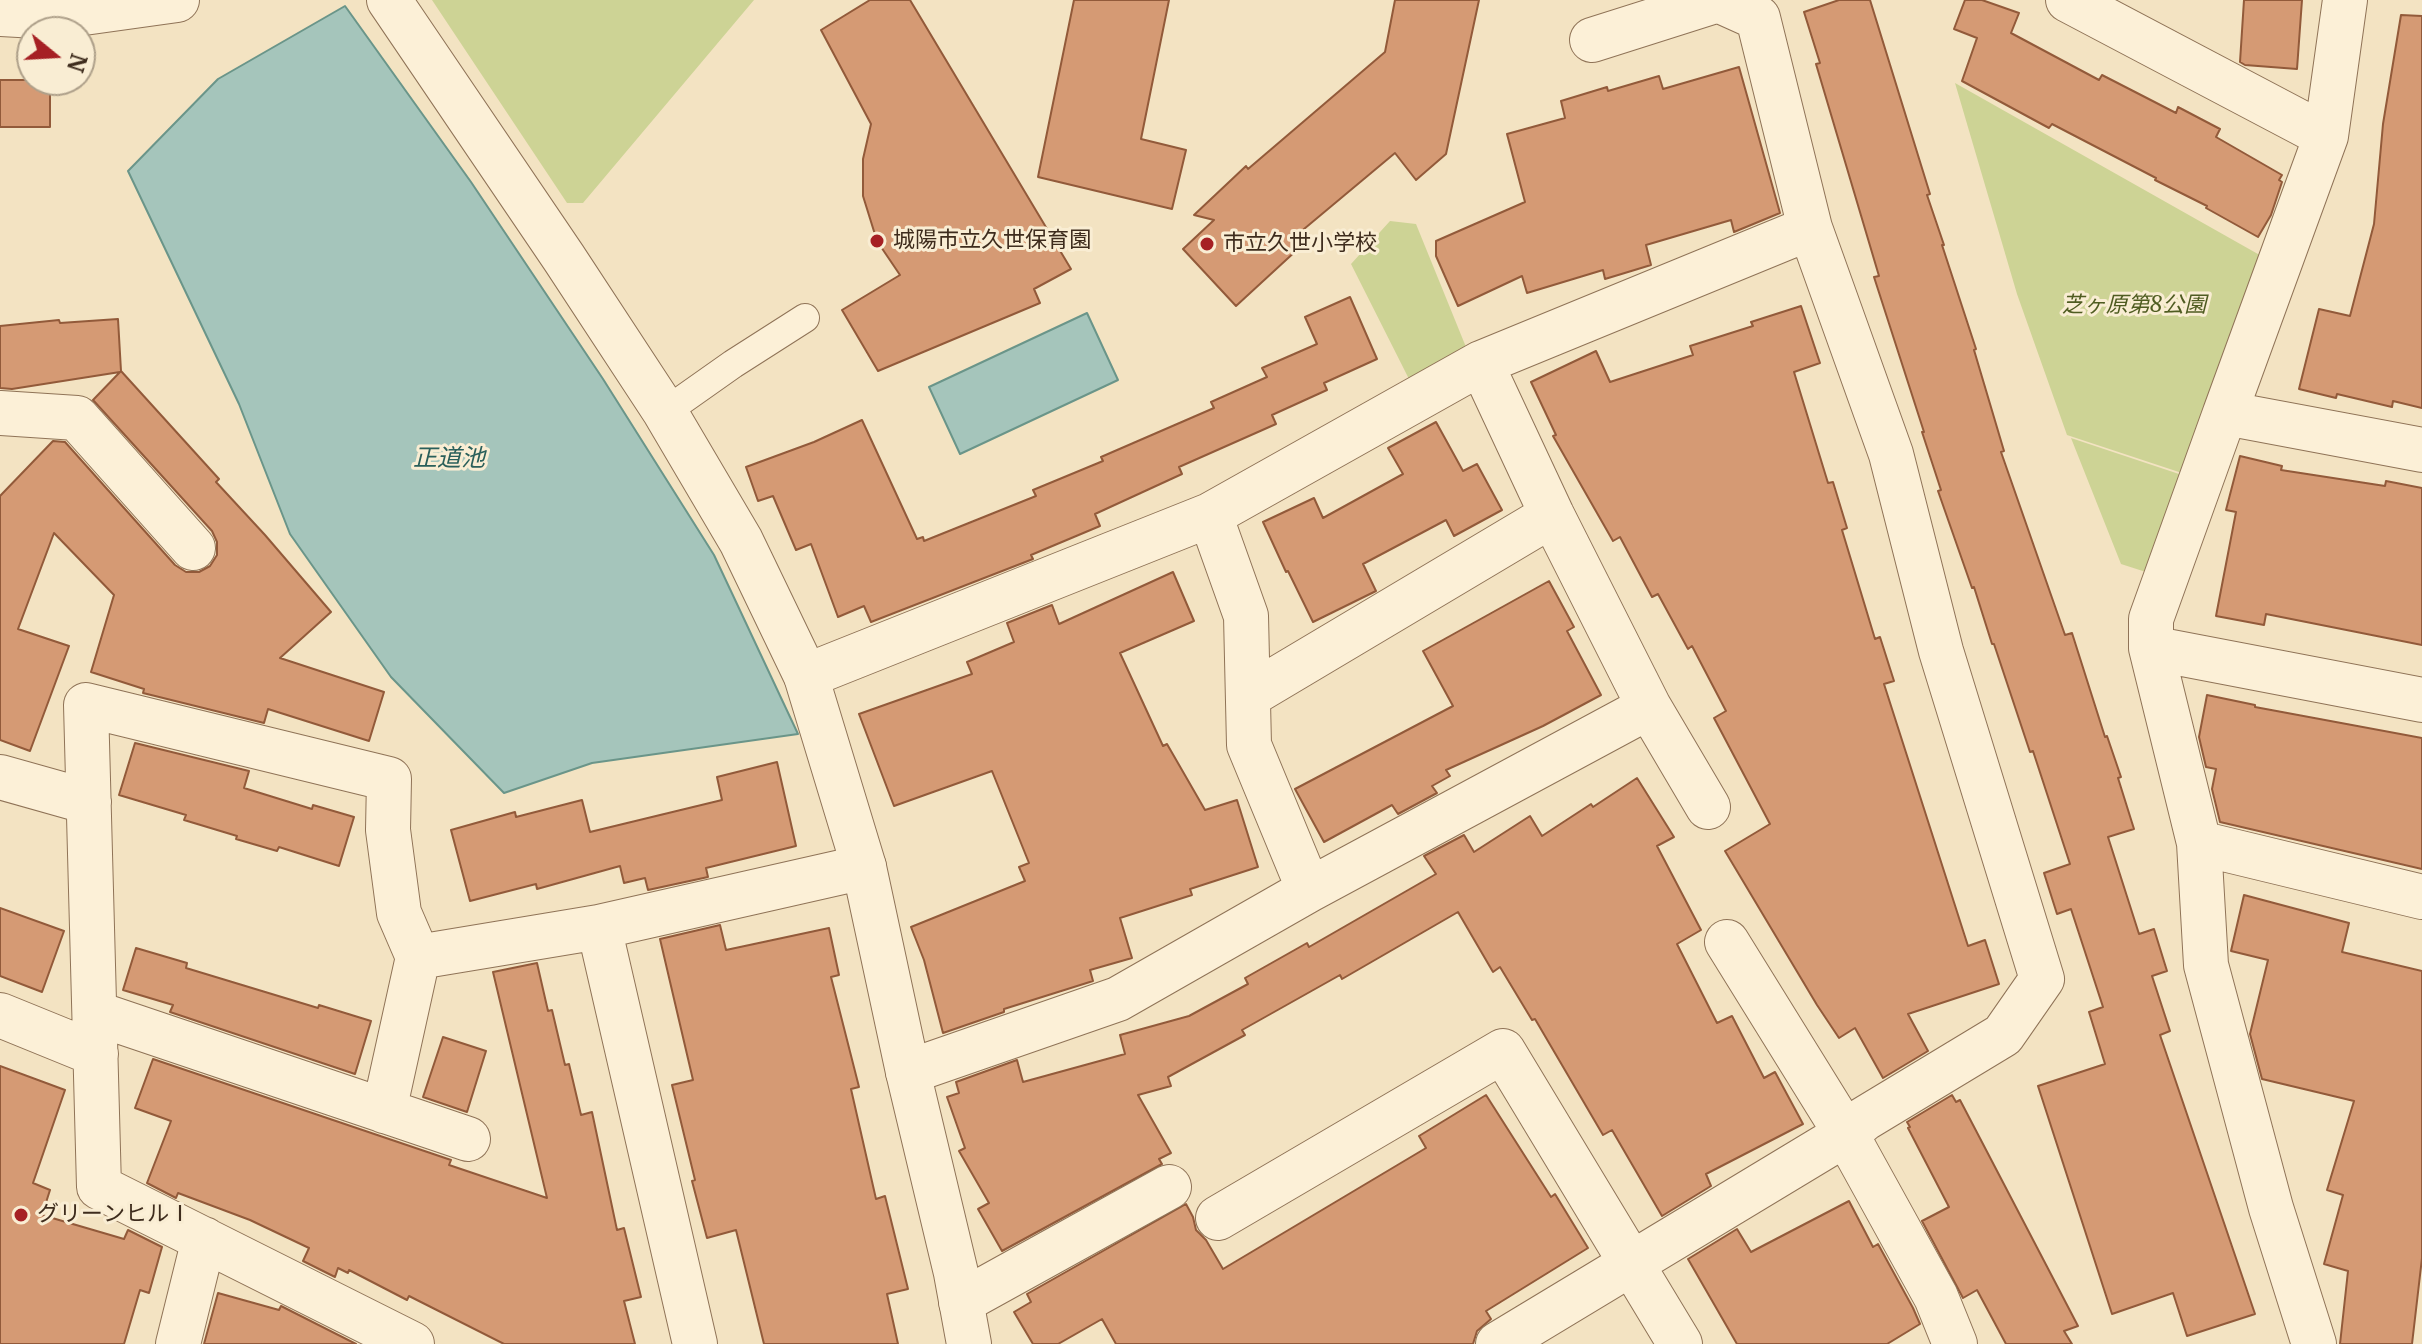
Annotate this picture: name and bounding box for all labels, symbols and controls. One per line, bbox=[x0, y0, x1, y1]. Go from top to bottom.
north arrow bbox=[16, 16, 96, 96]
text: N bbox=[61, 50, 93, 75]
place label: 城陽市立久世保育園 bbox=[893, 228, 1091, 254]
place label: 市立久世小学校 bbox=[1223, 231, 1377, 257]
marker: 城陽市立久世保育園 bbox=[868, 232, 886, 250]
marker: 市立久世小学校 bbox=[1198, 235, 1216, 253]
park label: 芝ヶ原第8公園 bbox=[2062, 293, 2206, 319]
water label: 正道池 bbox=[413, 445, 485, 473]
place label: グリーンヒルⅠ bbox=[37, 1202, 191, 1228]
marker: グリーンヒルⅠ bbox=[12, 1206, 30, 1224]

